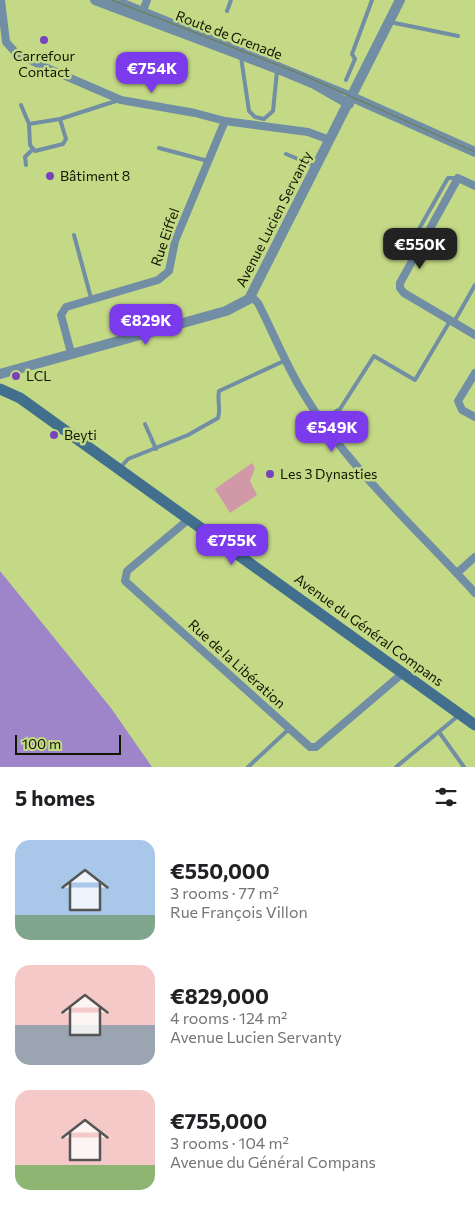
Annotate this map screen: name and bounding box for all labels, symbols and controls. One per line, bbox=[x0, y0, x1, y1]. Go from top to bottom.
street label: Route de Grenade bbox=[173, 6, 285, 63]
marker: Carrefour Contact bbox=[38, 34, 50, 46]
place label: Carrefour Contact bbox=[13, 47, 75, 80]
pin: €754K bbox=[117, 52, 187, 94]
text: €754K bbox=[127, 58, 177, 77]
street label: Avenue Lucien Servanty bbox=[232, 148, 315, 290]
place label: Bâtiment 8 bbox=[60, 167, 130, 184]
marker: Bâtiment 8 bbox=[44, 170, 56, 182]
street label: Rue Eiffel bbox=[147, 205, 182, 268]
pin: €550K bbox=[385, 228, 455, 270]
text: €550K bbox=[394, 234, 446, 253]
pin: €829K bbox=[111, 304, 181, 346]
text: €829K bbox=[120, 310, 172, 329]
place label: LCL bbox=[26, 367, 51, 384]
marker: LCL bbox=[10, 370, 22, 382]
pin: €549K bbox=[297, 410, 367, 453]
text: €549K bbox=[306, 417, 358, 436]
place label: Beyti bbox=[64, 426, 97, 443]
marker: Beyti bbox=[48, 429, 60, 441]
place label: Les 3 Dynasties bbox=[280, 465, 377, 482]
marker: Les 3 Dynasties bbox=[264, 468, 276, 480]
pin: €755K bbox=[197, 524, 267, 566]
text: €755K bbox=[207, 530, 257, 549]
street label: Avenue du Général Compans bbox=[291, 570, 447, 689]
street label: Rue de la Libération bbox=[185, 616, 289, 712]
scale bar bbox=[15, 732, 121, 755]
text: 100 m bbox=[22, 735, 61, 752]
icon: filters bbox=[432, 783, 460, 811]
text: 5 homes bbox=[15, 785, 95, 810]
text: €550,000 bbox=[170, 858, 270, 883]
icon: home bbox=[55, 860, 115, 920]
text: 3 rooms · 77 m² bbox=[170, 883, 279, 902]
text: Rue François Villon bbox=[170, 902, 308, 921]
text: €829,000 bbox=[170, 983, 269, 1008]
icon: home bbox=[55, 985, 115, 1045]
text: 4 rooms · 124 m² bbox=[170, 1008, 288, 1027]
text: Avenue Lucien Servanty bbox=[170, 1027, 342, 1046]
text: €755,000 bbox=[170, 1108, 267, 1133]
icon: home bbox=[55, 1110, 115, 1170]
text: 3 rooms · 104 m² bbox=[170, 1133, 289, 1152]
text: Avenue du Général Compans bbox=[170, 1152, 376, 1171]

